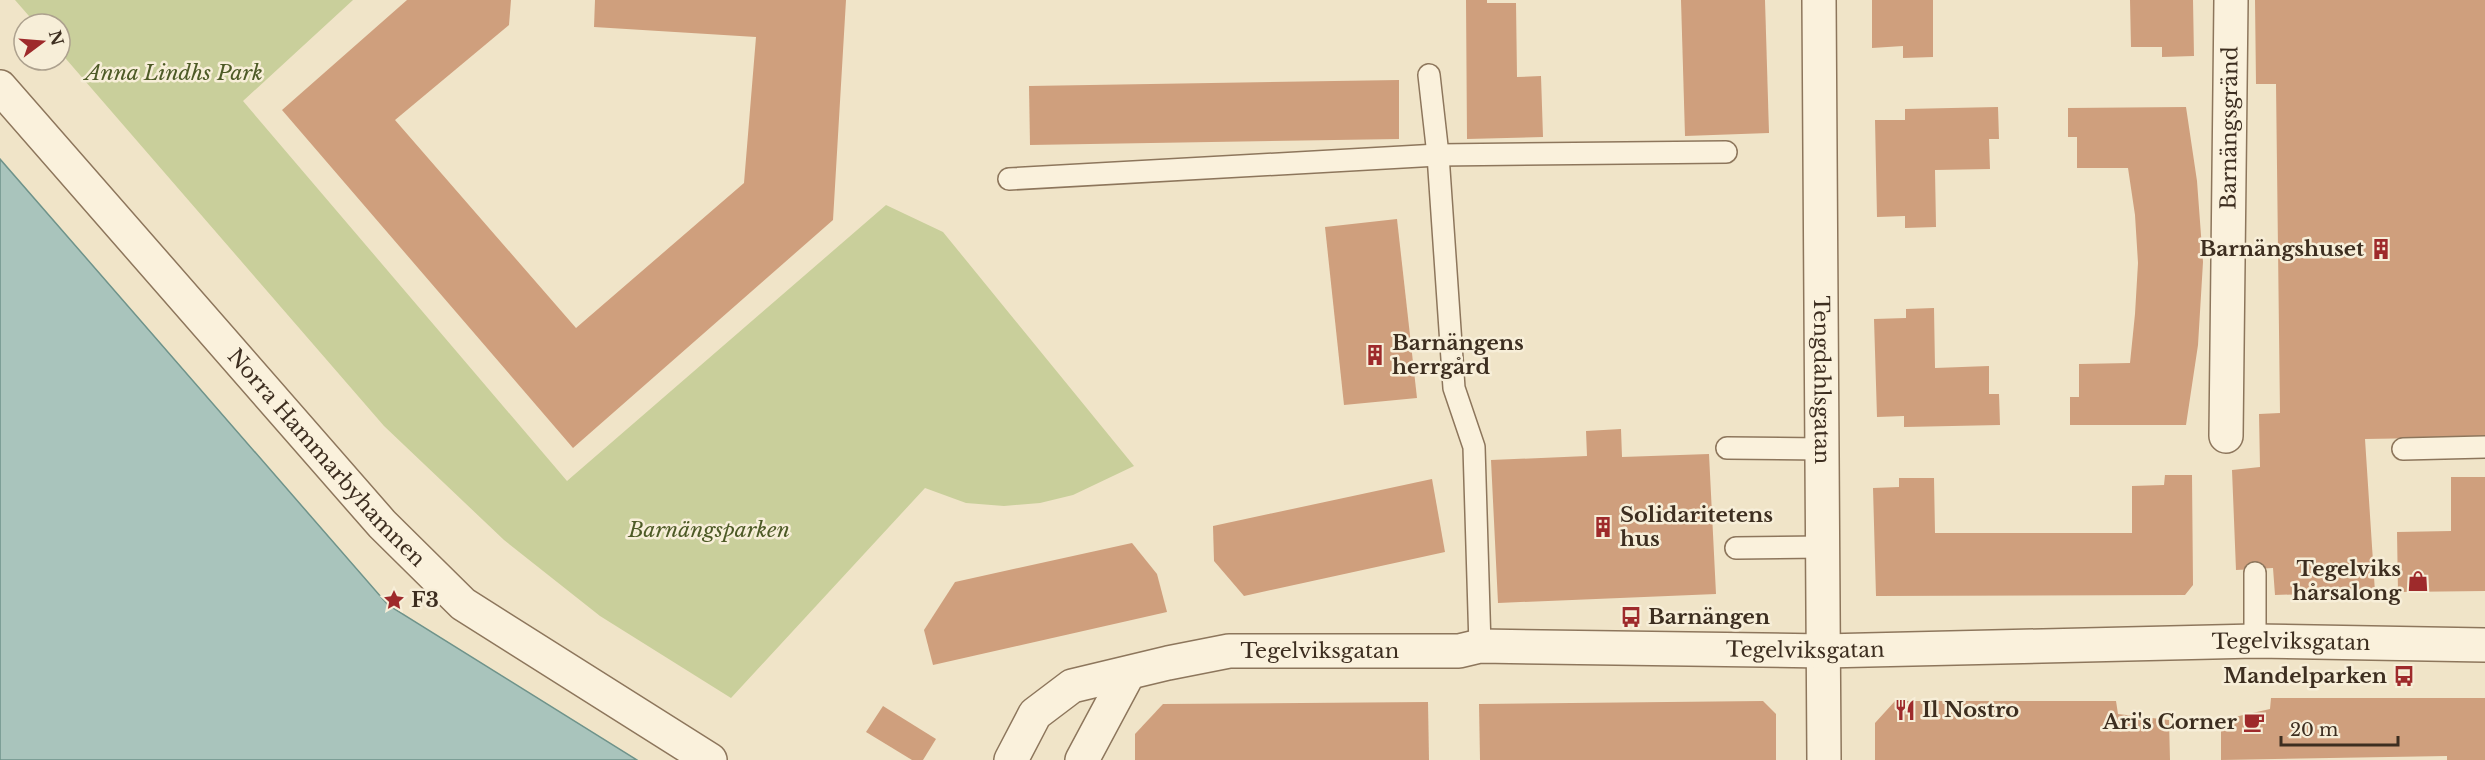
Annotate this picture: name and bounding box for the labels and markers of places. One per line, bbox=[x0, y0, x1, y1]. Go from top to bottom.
place label: Barnängshuset bbox=[2200, 236, 2364, 262]
building icon: Barnängshuset bbox=[2369, 237, 2393, 261]
place label: Barnängens herrgård bbox=[1392, 330, 1524, 380]
building icon: Barnängens herrgård bbox=[1363, 343, 1387, 367]
place label: Solidaritetens hus bbox=[1620, 502, 1773, 552]
building icon: Solidaritetens hus bbox=[1591, 515, 1615, 539]
place label: Tegelviks hårsalong bbox=[2292, 556, 2402, 606]
shop icon: Tegelviks hårsalong bbox=[2406, 569, 2430, 593]
place label: F3 bbox=[411, 587, 439, 613]
place icon: F3 bbox=[382, 588, 406, 612]
place label: Barnängen bbox=[1648, 604, 1770, 630]
bus stop icon: Barnängen bbox=[1619, 605, 1643, 629]
place label: Mandelparken bbox=[2223, 663, 2387, 689]
bus stop icon: Mandelparken bbox=[2392, 664, 2416, 688]
place label: Il Nostro bbox=[1922, 697, 2019, 723]
restaurant icon: Il Nostro bbox=[1893, 698, 1917, 722]
place label: Ari's Corner bbox=[2102, 709, 2238, 735]
cafe icon: Ari's Corner bbox=[2242, 710, 2266, 734]

